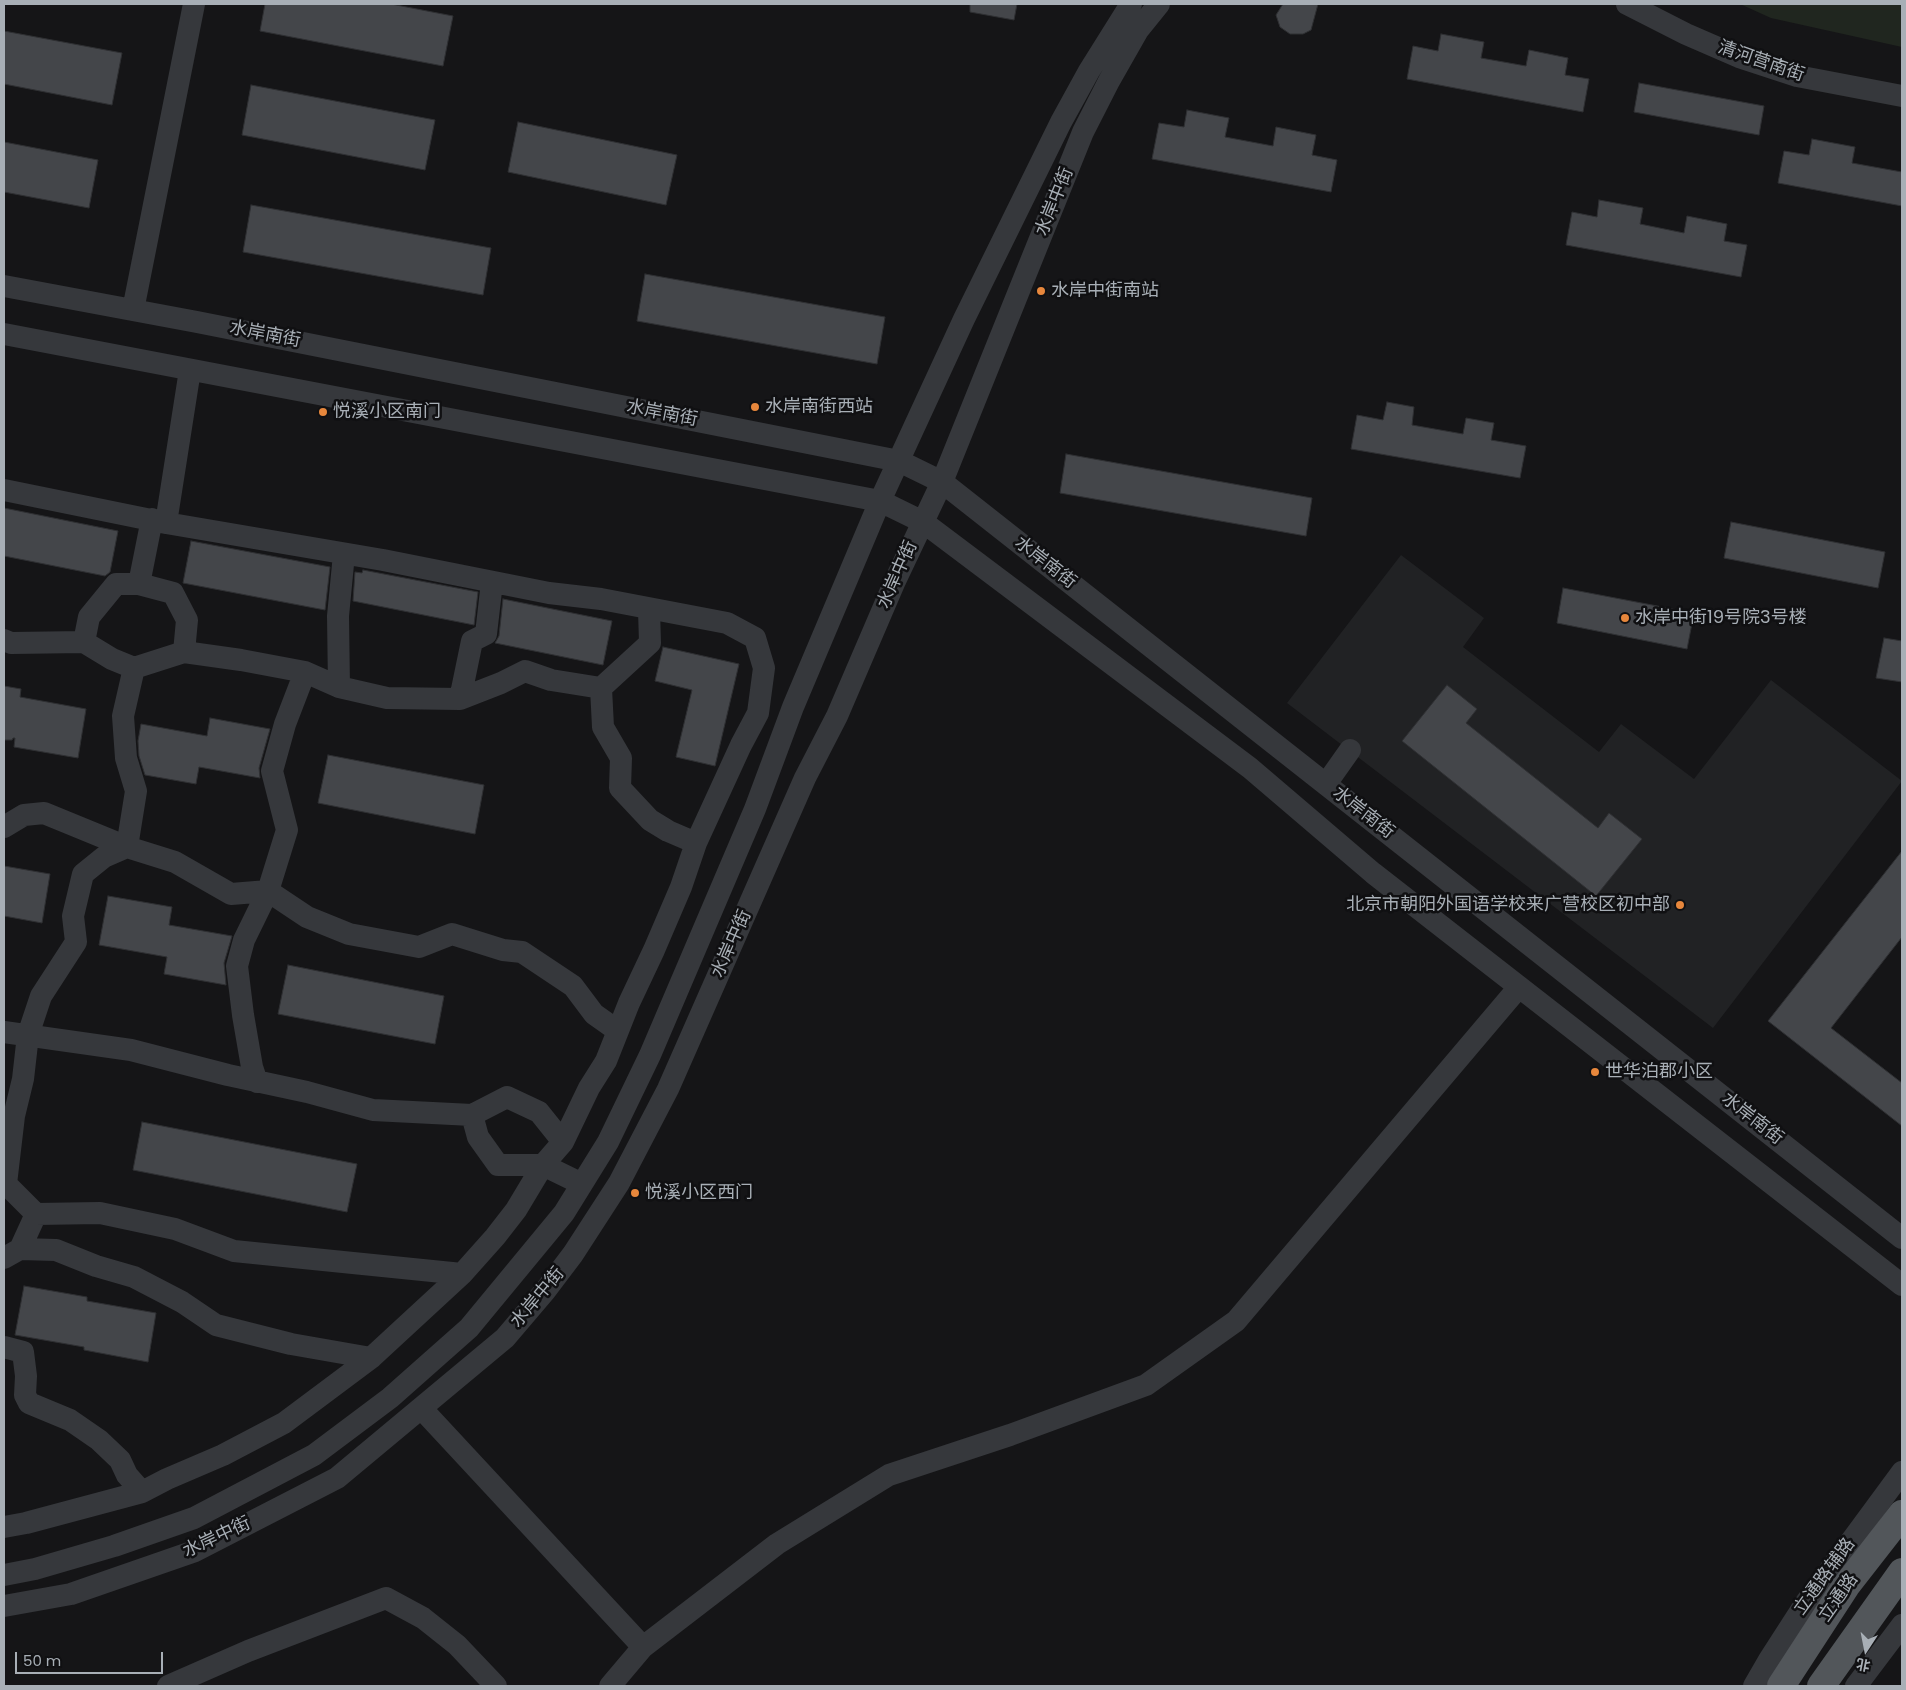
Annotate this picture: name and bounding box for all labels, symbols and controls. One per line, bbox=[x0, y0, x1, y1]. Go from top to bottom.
street label: 清河营南街 bbox=[1715, 37, 1807, 87]
street label: 水岸中街 bbox=[1032, 165, 1078, 239]
place label: 水岸中街南站 bbox=[1051, 280, 1159, 302]
marker: 水岸中街南站 bbox=[1035, 285, 1047, 297]
street label: 水岸南街 bbox=[228, 318, 302, 352]
place label: 水岸南街西站 bbox=[765, 396, 873, 418]
street label: 水岸南街 bbox=[625, 397, 699, 431]
place label: 悦溪小区南门 bbox=[333, 401, 441, 423]
marker: 水岸南街西站 bbox=[749, 401, 761, 413]
marker: 悦溪小区南门 bbox=[317, 406, 329, 418]
street label: 水岸南街 bbox=[1010, 532, 1080, 594]
street label: 水岸中街 bbox=[873, 538, 923, 612]
place label: 水岸中街19号院3号楼 bbox=[1635, 607, 1807, 629]
marker: 水岸中街19号院3号楼 bbox=[1619, 612, 1631, 624]
street label: 水岸南街 bbox=[1328, 782, 1398, 844]
place label: 北京市朝阳外国语学校来广营校区初中部 bbox=[1346, 894, 1670, 916]
marker: 北京市朝阳外国语学校来广营校区初中部 bbox=[1674, 899, 1686, 911]
street label: 水岸中街 bbox=[707, 907, 757, 981]
place label: 世华泊郡小区 bbox=[1605, 1061, 1713, 1083]
marker: 世华泊郡小区 bbox=[1589, 1066, 1601, 1078]
street label: 水岸南街 bbox=[1717, 1088, 1787, 1150]
place label: 悦溪小区西门 bbox=[645, 1182, 753, 1204]
marker: 悦溪小区西门 bbox=[629, 1187, 641, 1199]
street label: 水岸中街 bbox=[507, 1263, 569, 1333]
street label: 水岸中街 bbox=[180, 1513, 254, 1563]
street label: 立通路辅路 bbox=[1790, 1534, 1860, 1620]
street label: 立通路 bbox=[1815, 1570, 1863, 1626]
north arrow bbox=[1841, 1625, 1891, 1675]
scale bar bbox=[18, 1642, 165, 1674]
text: 50 m bbox=[23, 1650, 61, 1671]
text: 北 bbox=[1854, 1654, 1872, 1676]

